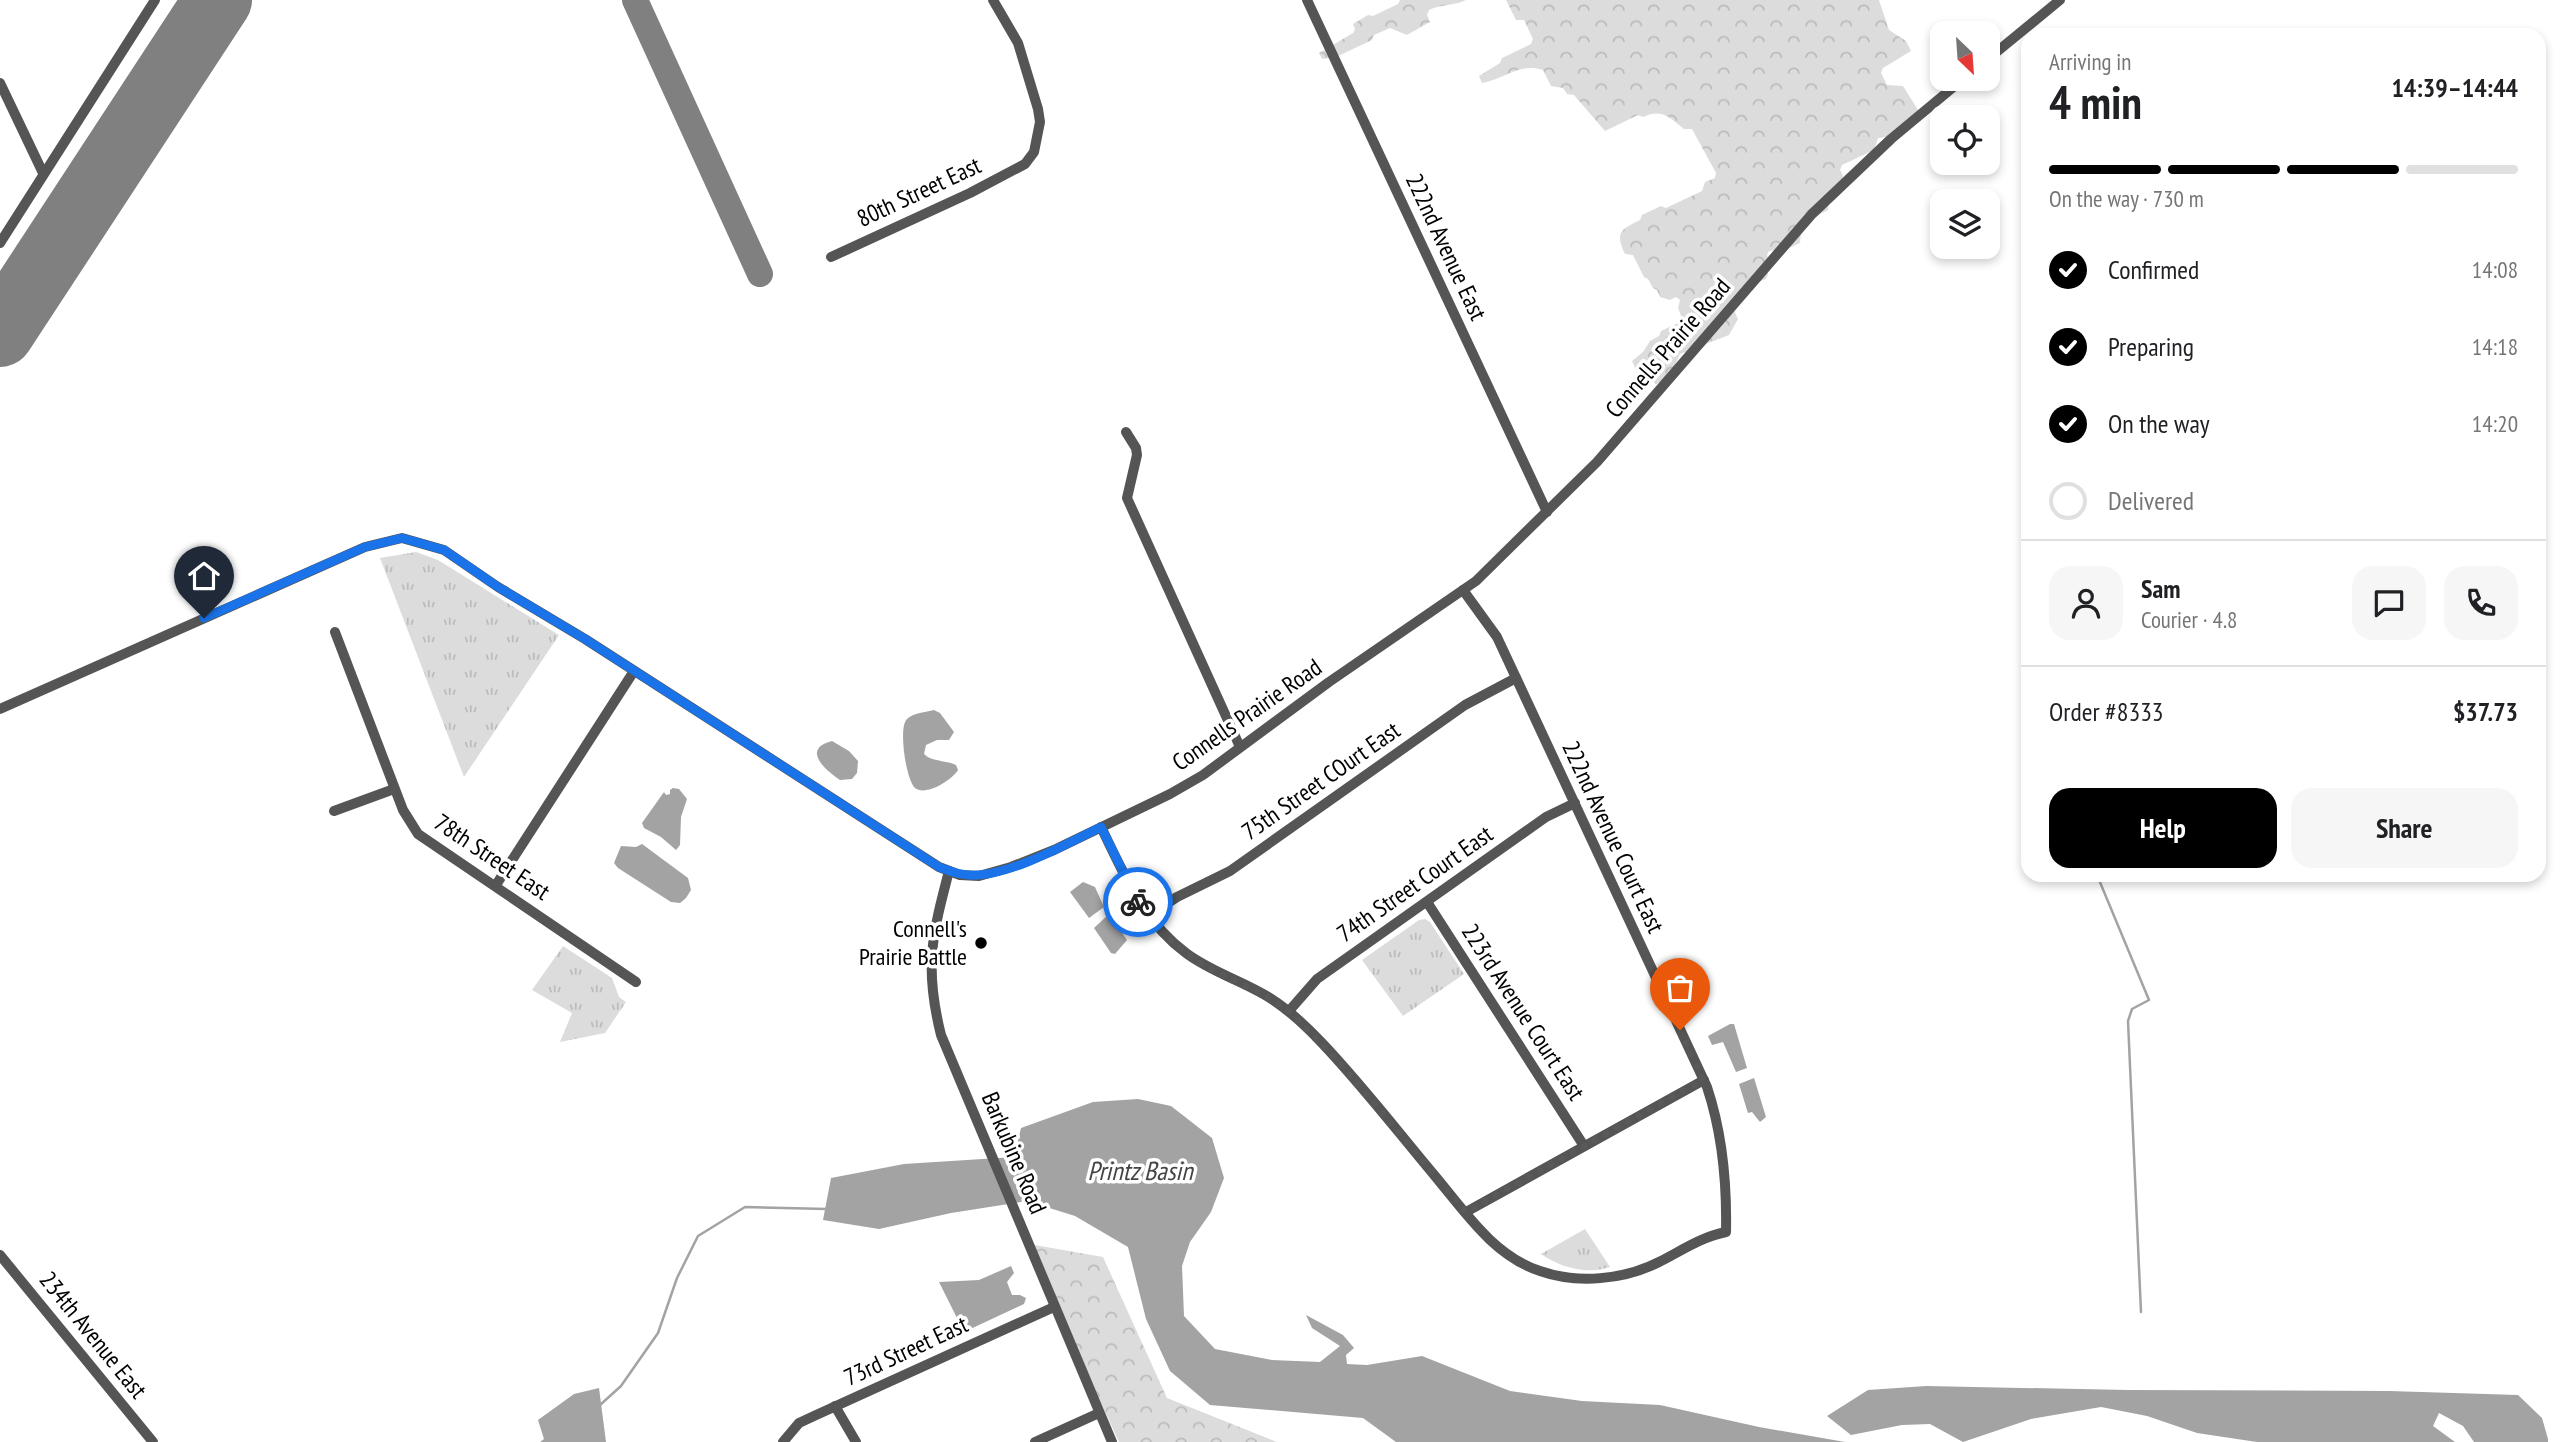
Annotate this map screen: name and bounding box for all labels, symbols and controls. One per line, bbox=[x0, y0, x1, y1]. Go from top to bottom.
north arrow bbox=[1930, 21, 2000, 91]
map controls bbox=[1930, 21, 2000, 259]
text: Arriving in bbox=[2049, 47, 2131, 76]
text: 14:39–14:44 bbox=[2391, 71, 2518, 104]
text: 4 min bbox=[2049, 72, 2142, 132]
button: locate bbox=[1930, 105, 2000, 175]
street label: 80th Street East bbox=[852, 149, 986, 234]
street label: 222nd Avenue East bbox=[1399, 169, 1494, 325]
text: On the way · 730 m bbox=[2049, 184, 2204, 213]
button: layers bbox=[1930, 189, 2000, 259]
icon: check bbox=[2049, 251, 2087, 289]
text: Confirmed bbox=[2108, 253, 2199, 286]
text: 14:08 bbox=[2472, 255, 2518, 284]
street label: Connells Prairie Road bbox=[1598, 271, 1737, 424]
icon: check bbox=[2049, 328, 2087, 366]
text: Preparing bbox=[2108, 330, 2194, 363]
text: 14:18 bbox=[2472, 332, 2518, 361]
icon: check bbox=[2049, 405, 2087, 443]
text: On the way bbox=[2108, 407, 2210, 440]
text: 14:20 bbox=[2472, 409, 2518, 438]
text: Delivered bbox=[2108, 484, 2194, 517]
pin bbox=[174, 546, 234, 618]
icon: home bbox=[185, 557, 223, 595]
button: person bbox=[2049, 566, 2123, 640]
button: chat bbox=[2352, 566, 2426, 640]
button: phone bbox=[2444, 566, 2518, 640]
text: Sam bbox=[2141, 572, 2180, 605]
text: Courier · 4.8 bbox=[2141, 605, 2237, 634]
street label: Connells Prairie Road bbox=[1166, 652, 1327, 778]
text: Order #8333 bbox=[2049, 695, 2164, 728]
text: $37.73 bbox=[2453, 695, 2518, 728]
street label: 75th Street COurt East bbox=[1236, 714, 1406, 847]
street label: 222nd Avenue Court East bbox=[1555, 736, 1672, 938]
button: Help bbox=[2049, 788, 2277, 868]
button: Share bbox=[2291, 788, 2518, 868]
street label: 78th Street East bbox=[428, 806, 556, 907]
street label: 74th Street Court East bbox=[1331, 818, 1499, 949]
courier bbox=[1103, 867, 1173, 937]
icon: bike bbox=[1119, 883, 1157, 921]
place label: Connell's Prairie Battle bbox=[859, 913, 967, 972]
street label: 223rd Avenue Court East bbox=[1455, 918, 1592, 1106]
marker: Connell's Prairie Battle bbox=[973, 935, 989, 951]
pin bbox=[1650, 958, 1710, 1030]
icon: bag bbox=[1661, 969, 1699, 1007]
street label: Barkubine Road bbox=[975, 1087, 1054, 1218]
water label: Printz Basin bbox=[1087, 1154, 1194, 1187]
street label: 234th Avenue East bbox=[33, 1265, 154, 1405]
street label: 73rd Street East bbox=[839, 1308, 973, 1393]

